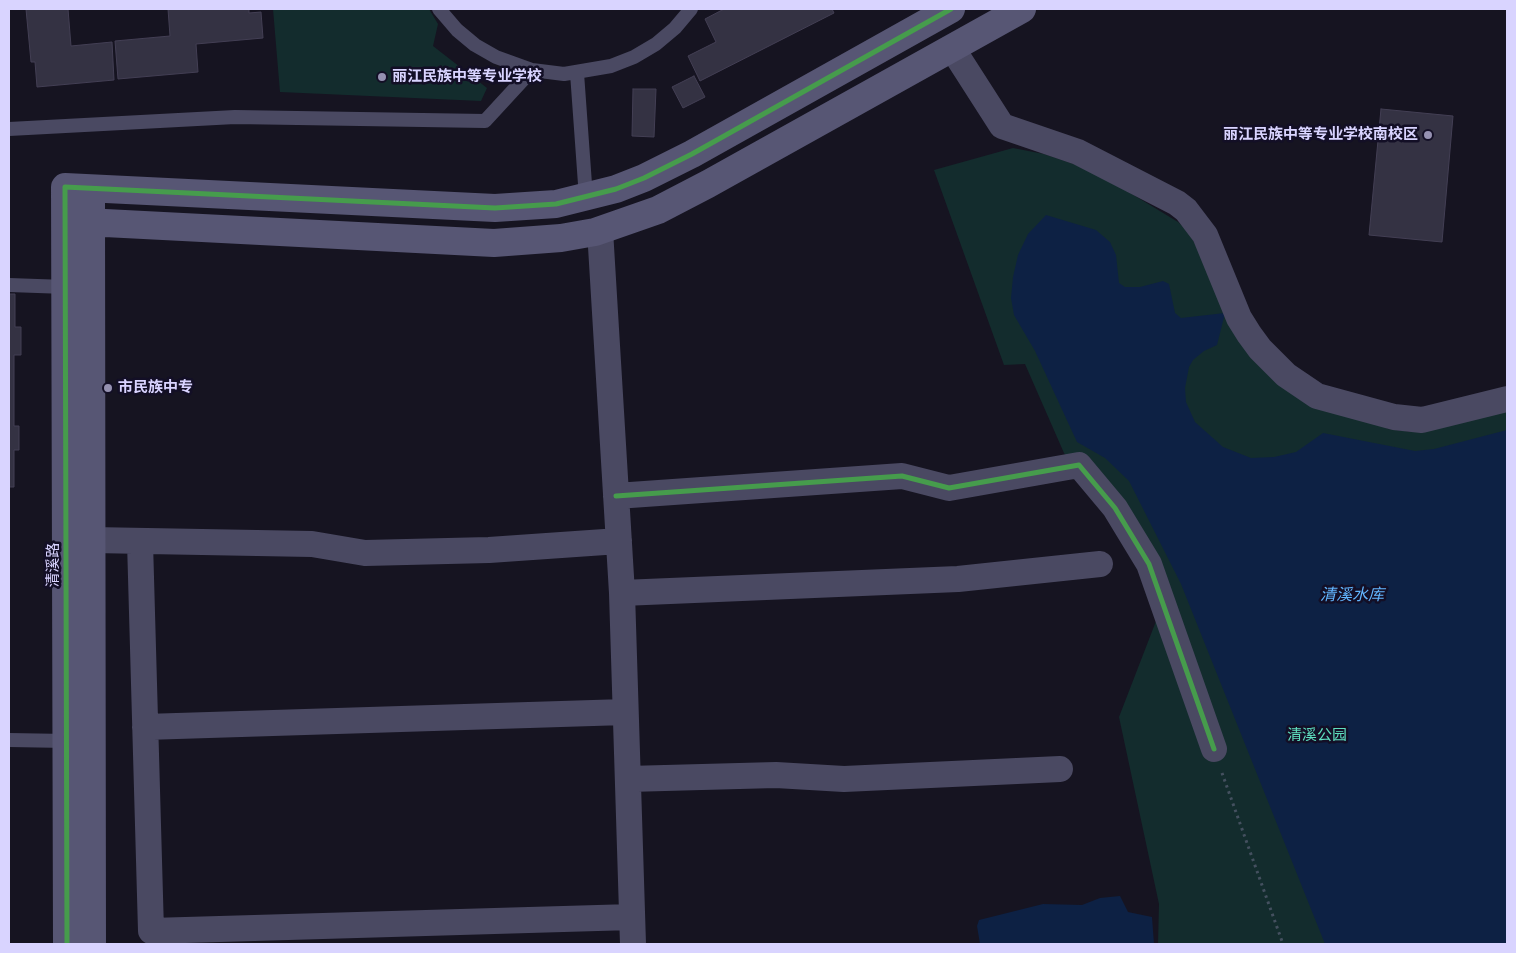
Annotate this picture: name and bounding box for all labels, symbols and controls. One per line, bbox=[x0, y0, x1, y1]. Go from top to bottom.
place label: 丽江民族中等专业学校 bbox=[392, 68, 542, 86]
marker: 丽江民族中等专业学校 bbox=[376, 71, 388, 83]
place label: 丽江民族中等专业学校南校区 bbox=[1223, 126, 1418, 144]
marker: 丽江民族中等专业学校南校区 bbox=[1422, 129, 1434, 141]
place label: 市民族中专 bbox=[118, 379, 193, 397]
marker: 市民族中专 bbox=[102, 382, 114, 394]
street label: 清溪路 bbox=[45, 543, 63, 587]
water label: 清溪水库 bbox=[1320, 586, 1384, 606]
park label: 清溪公园 bbox=[1287, 727, 1347, 745]

